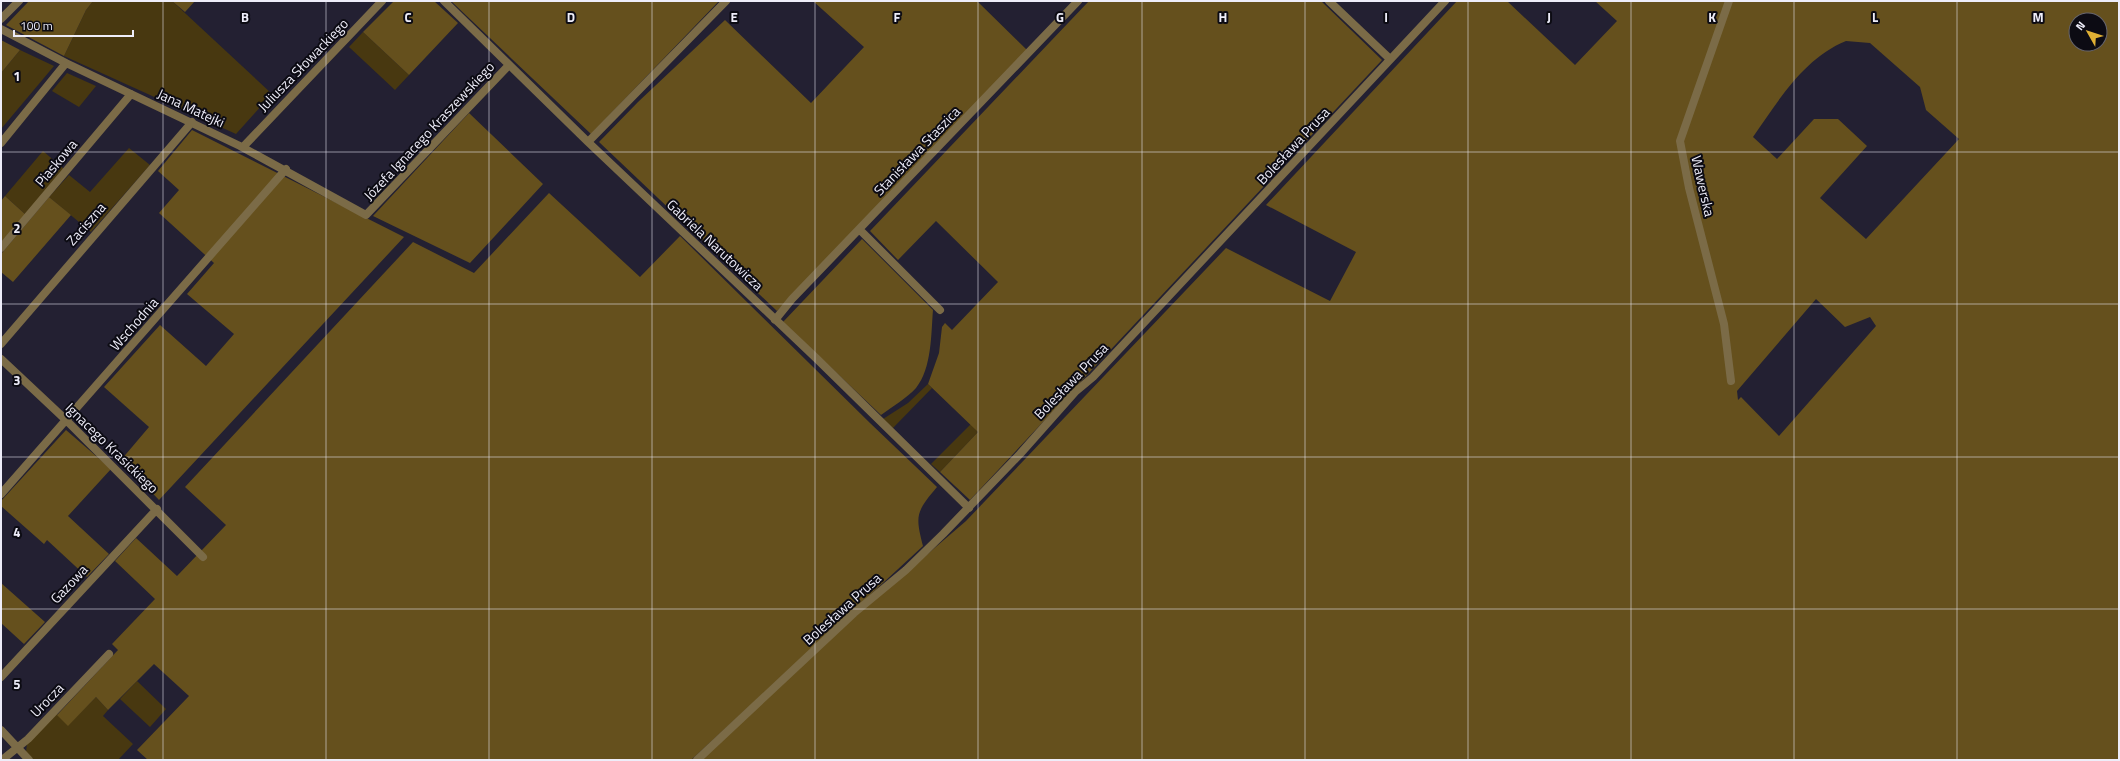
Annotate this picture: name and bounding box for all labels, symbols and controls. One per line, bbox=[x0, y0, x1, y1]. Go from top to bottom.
text: B bbox=[241, 7, 249, 27]
text: C bbox=[404, 7, 412, 27]
text: D bbox=[567, 7, 575, 27]
text: E bbox=[730, 7, 738, 27]
text: F bbox=[894, 7, 901, 27]
text: G bbox=[1056, 7, 1064, 27]
text: H bbox=[1219, 7, 1227, 27]
text: I bbox=[1384, 7, 1388, 27]
text: J bbox=[1547, 7, 1551, 27]
text: K bbox=[1708, 7, 1716, 27]
text: L bbox=[1872, 7, 1878, 27]
text: M bbox=[2032, 7, 2044, 27]
scale bar bbox=[14, 12, 133, 38]
north arrow bbox=[2068, 12, 2108, 52]
street label: Juliusza Słowackiego bbox=[253, 13, 353, 116]
text: 100 m bbox=[20, 16, 53, 35]
text: N bbox=[2072, 18, 2089, 34]
street label: Józefa Ignacego Kraszewskiego bbox=[358, 56, 499, 205]
text: 1 bbox=[13, 66, 21, 86]
street label: Jana Matejki bbox=[154, 83, 228, 132]
street label: Stanisława Staszica bbox=[868, 101, 965, 200]
street label: Bolesława Prusa bbox=[1251, 102, 1334, 189]
street label: Piaskowa bbox=[29, 134, 82, 191]
street label: Wawerska bbox=[1686, 153, 1721, 218]
street label: Gabriela Narutowicza bbox=[662, 194, 768, 295]
street label: Zaciszna bbox=[61, 197, 110, 250]
text: 2 bbox=[13, 218, 21, 238]
street label: Wschodnia bbox=[104, 292, 163, 355]
street label: Bolesława Prusa bbox=[1029, 338, 1113, 424]
text: 3 bbox=[13, 370, 21, 390]
street label: Ignacego Krasickiego bbox=[61, 397, 164, 498]
text: 4 bbox=[13, 522, 21, 542]
street label: Gazowa bbox=[45, 559, 92, 608]
street label: Bolesława Prusa bbox=[798, 568, 885, 650]
text: 5 bbox=[13, 674, 21, 694]
street label: Urocza bbox=[25, 678, 68, 722]

